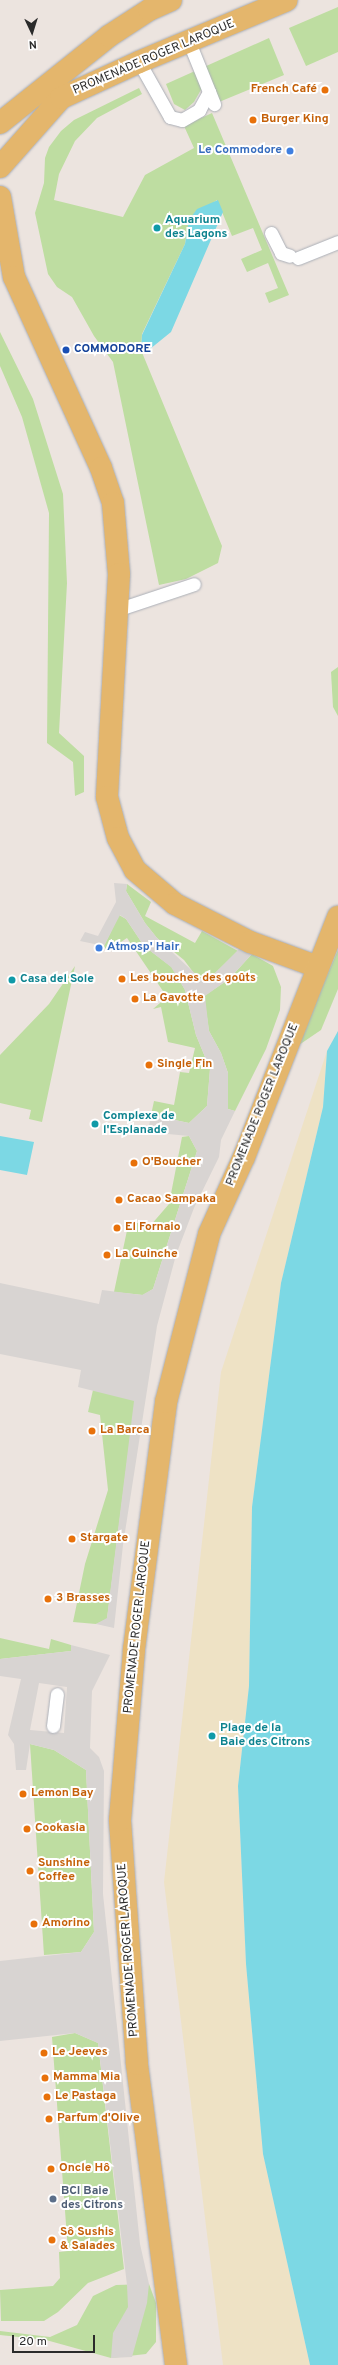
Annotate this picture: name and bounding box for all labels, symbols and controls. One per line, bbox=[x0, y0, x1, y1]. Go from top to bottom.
north arrow bbox=[12, 12, 52, 52]
street label: PROMENADE ROGER LAROQUE bbox=[71, 17, 237, 99]
text: N bbox=[28, 37, 37, 51]
place label: French Café bbox=[251, 83, 317, 97]
marker: French Café bbox=[320, 85, 330, 95]
place label: Burger King bbox=[261, 113, 329, 127]
marker: Burger King bbox=[248, 115, 258, 125]
place label: Le Commodore bbox=[198, 144, 282, 158]
marker: Le Commodore bbox=[285, 146, 295, 156]
place label: Aquarium des Lagons bbox=[165, 214, 227, 242]
marker: Aquarium des Lagons bbox=[152, 223, 162, 233]
place label: COMMODORE bbox=[74, 343, 151, 357]
marker: COMMODORE bbox=[61, 345, 71, 355]
place label: Atmosp' Hair bbox=[107, 941, 179, 955]
marker: Atmosp' Hair bbox=[94, 943, 104, 953]
place label: Les bouches des goûts bbox=[130, 972, 256, 986]
place label: Casa del Sole bbox=[20, 973, 94, 987]
marker: Les bouches des goûts bbox=[117, 974, 127, 984]
marker: Casa del Sole bbox=[7, 975, 17, 985]
place label: La Gavotte bbox=[143, 992, 204, 1006]
marker: La Gavotte bbox=[130, 994, 140, 1004]
street label: PROMENADE ROGER LAROQUE bbox=[224, 1022, 302, 1188]
place label: Single Fin bbox=[157, 1058, 212, 1072]
marker: Single Fin bbox=[144, 1060, 154, 1070]
place label: Complexe de l'Esplanade bbox=[103, 1110, 175, 1138]
marker: Complexe de l'Esplanade bbox=[90, 1119, 100, 1129]
place label: O'Boucher bbox=[142, 1156, 201, 1170]
marker: O'Boucher bbox=[129, 1158, 139, 1168]
place label: Cacao Sampaka bbox=[127, 1193, 216, 1207]
marker: Cacao Sampaka bbox=[114, 1195, 124, 1205]
place label: El Fornaio bbox=[125, 1221, 181, 1235]
marker: El Fornaio bbox=[112, 1223, 122, 1233]
place label: La Guinche bbox=[115, 1248, 178, 1262]
marker: La Guinche bbox=[102, 1250, 112, 1260]
place label: La Barca bbox=[100, 1424, 149, 1438]
marker: La Barca bbox=[87, 1426, 97, 1436]
place label: Stargate bbox=[80, 1532, 128, 1546]
marker: Stargate bbox=[67, 1534, 77, 1544]
street label: PROMENADE ROGER LAROQUE bbox=[122, 1540, 154, 1714]
place label: 3 Brasses bbox=[56, 1592, 110, 1606]
marker: 3 Brasses bbox=[43, 1594, 53, 1604]
place label: Plage de la Baie des Citrons bbox=[220, 1722, 310, 1750]
marker: Plage de la Baie des Citrons bbox=[207, 1731, 217, 1741]
place label: Lemon Bay bbox=[31, 1787, 94, 1801]
marker: Lemon Bay bbox=[18, 1789, 28, 1799]
place label: Cookasia bbox=[35, 1822, 85, 1836]
marker: Cookasia bbox=[22, 1824, 32, 1834]
place label: Sunshine Coffee bbox=[38, 1857, 90, 1885]
street label: PROMENADE ROGER LAROQUE bbox=[116, 1863, 142, 2037]
marker: Sunshine Coffee bbox=[25, 1866, 35, 1876]
place label: Amorino bbox=[42, 1917, 90, 1931]
marker: Amorino bbox=[29, 1919, 39, 1929]
place label: Le Jeeves bbox=[52, 2046, 108, 2060]
marker: Le Jeeves bbox=[39, 2048, 49, 2058]
place label: Mamma Mia bbox=[53, 2071, 120, 2085]
marker: Mamma Mia bbox=[40, 2073, 50, 2083]
place label: Le Pastaga bbox=[55, 2090, 116, 2104]
marker: Le Pastaga bbox=[42, 2092, 52, 2102]
place label: Parfum d'Olive bbox=[57, 2112, 140, 2126]
marker: Parfum d'Olive bbox=[44, 2114, 54, 2124]
place label: Oncle Hô bbox=[59, 2162, 110, 2176]
marker: Oncle Hô bbox=[46, 2164, 56, 2174]
place label: BCI Baie des Citrons bbox=[61, 2185, 123, 2213]
marker: BCI Baie des Citrons bbox=[48, 2194, 58, 2204]
place label: Sô Sushis & Salades bbox=[60, 2226, 115, 2254]
marker: Sô Sushis & Salades bbox=[47, 2235, 57, 2245]
scale bar bbox=[14, 2327, 97, 2353]
text: 20 m bbox=[19, 2334, 47, 2350]

